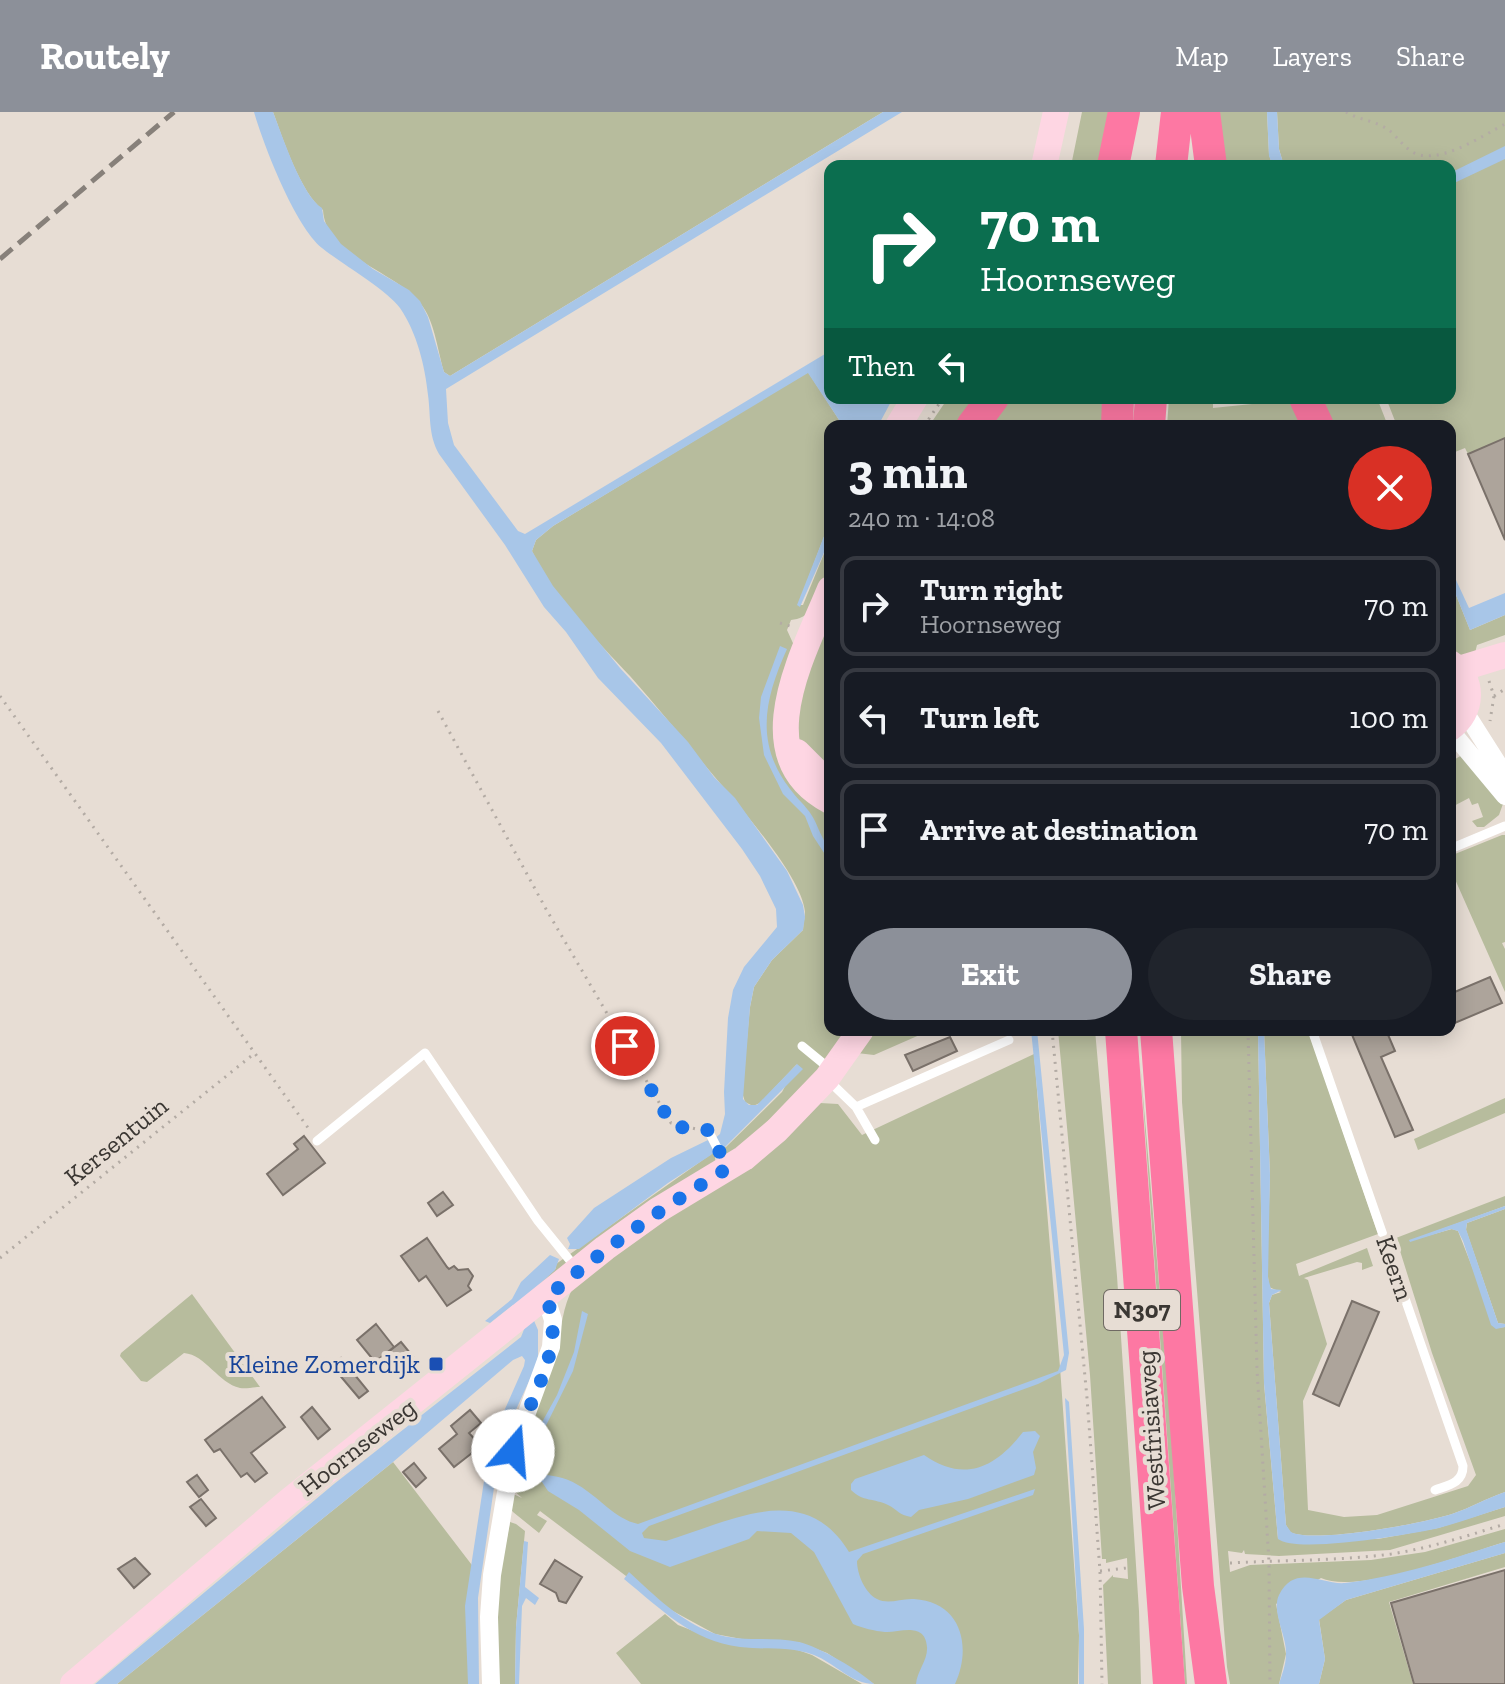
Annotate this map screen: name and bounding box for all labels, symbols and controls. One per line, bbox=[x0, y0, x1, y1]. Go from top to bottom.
text: Routely bbox=[40, 33, 170, 79]
text: Map bbox=[1175, 40, 1229, 73]
text: Layers bbox=[1273, 40, 1352, 73]
text: Share bbox=[1396, 40, 1465, 73]
text: 70 m bbox=[980, 189, 1100, 256]
icon: right bbox=[848, 192, 952, 296]
text: Hoornseweg bbox=[980, 257, 1175, 300]
icon: left bbox=[931, 344, 975, 388]
text: Then bbox=[848, 348, 915, 384]
text: 3 min bbox=[848, 443, 967, 500]
button: close bbox=[1348, 446, 1432, 530]
text: 240 m · 14:08 bbox=[848, 502, 995, 534]
text: Turn right bbox=[920, 572, 1062, 608]
icon: right bbox=[852, 584, 896, 628]
text: 70 m bbox=[1364, 588, 1428, 624]
text: Hoornseweg bbox=[920, 608, 1061, 640]
icon: left bbox=[852, 696, 896, 740]
text: Turn left bbox=[920, 700, 1039, 736]
text: 100 m bbox=[1349, 700, 1428, 736]
icon: arrive bbox=[852, 808, 896, 852]
text: Arrive at destination bbox=[920, 812, 1197, 848]
text: 70 m bbox=[1364, 812, 1428, 848]
button: Exit bbox=[848, 928, 1132, 1020]
button: Share bbox=[1148, 928, 1432, 1020]
pin bbox=[591, 1012, 659, 1080]
icon: arrive bbox=[603, 1024, 647, 1068]
street label: Kersentuin bbox=[58, 1089, 174, 1193]
street label: Keern bbox=[1369, 1231, 1421, 1305]
road number: N307 bbox=[1104, 1290, 1180, 1330]
place label: Kleine Zomerdijk bbox=[228, 1348, 420, 1380]
street label: Westfrisiaweg bbox=[1129, 1349, 1173, 1511]
marker: Kleine Zomerdijk bbox=[427, 1355, 445, 1373]
street label: Hoornseweg bbox=[292, 1391, 422, 1503]
position arrow bbox=[471, 1409, 555, 1493]

